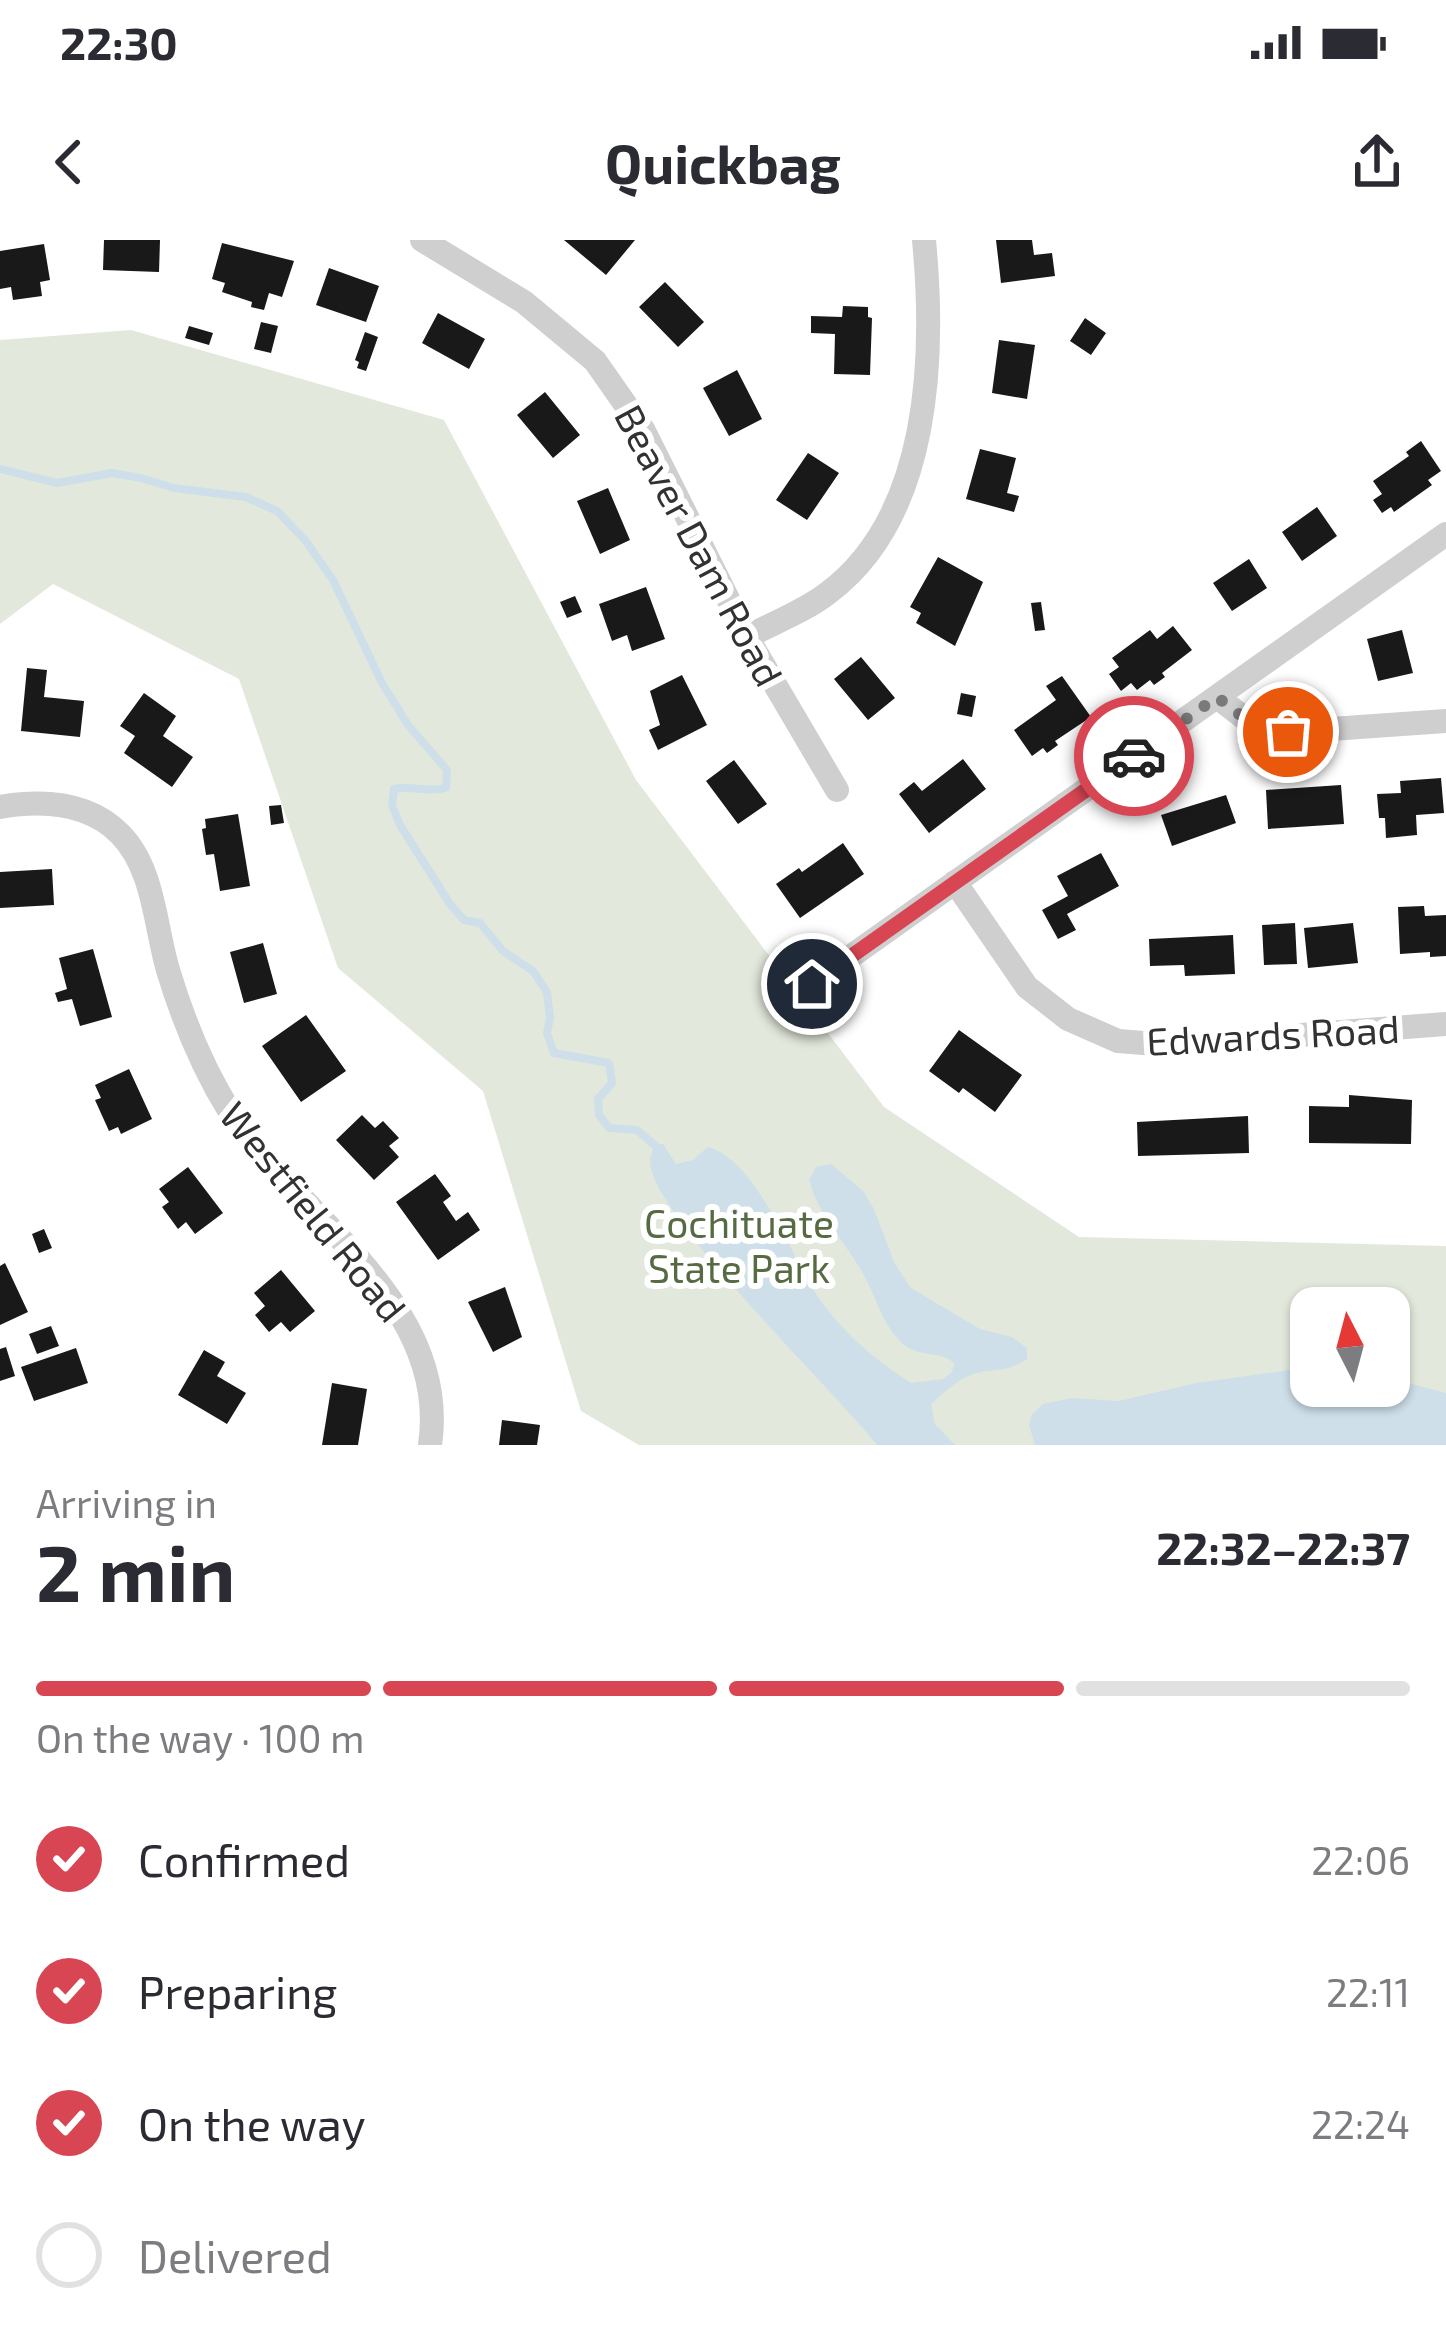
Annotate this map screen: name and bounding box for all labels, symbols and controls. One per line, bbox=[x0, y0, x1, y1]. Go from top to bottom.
text: 22:30 bbox=[60, 15, 178, 69]
icon: back bbox=[36, 129, 102, 195]
icon: share bbox=[1344, 129, 1410, 195]
text: Quickbag bbox=[605, 130, 841, 195]
street label: Beaver Dam Road bbox=[606, 396, 794, 694]
pin bbox=[1237, 681, 1339, 783]
courier bbox=[1074, 696, 1194, 816]
icon: bag bbox=[1255, 699, 1321, 765]
icon: car bbox=[1101, 723, 1167, 789]
pin bbox=[761, 933, 863, 1035]
icon: home bbox=[779, 951, 845, 1017]
street label: Edwards Road bbox=[1145, 1004, 1401, 1064]
street label: Westfield Road bbox=[211, 1092, 417, 1330]
park label: Cochituate State Park bbox=[644, 1199, 834, 1291]
north arrow bbox=[1290, 1287, 1410, 1407]
map controls bbox=[1290, 1287, 1410, 1407]
text: Arriving in bbox=[36, 1479, 217, 1526]
text: 22:32–22:37 bbox=[1156, 1520, 1410, 1574]
text: 2 min bbox=[36, 1524, 235, 1618]
text: On the way · 100 m bbox=[36, 1714, 364, 1761]
icon: check bbox=[36, 1826, 102, 1892]
text: Confirmed bbox=[138, 1832, 350, 1886]
text: 22:06 bbox=[1311, 1836, 1410, 1883]
icon: check bbox=[36, 1958, 102, 2024]
text: Preparing bbox=[138, 1964, 337, 2018]
text: 22:11 bbox=[1326, 1968, 1410, 2015]
icon: check bbox=[36, 2090, 102, 2156]
text: On the way bbox=[138, 2096, 365, 2150]
text: 22:24 bbox=[1311, 2100, 1410, 2147]
text: Delivered bbox=[138, 2228, 332, 2282]

